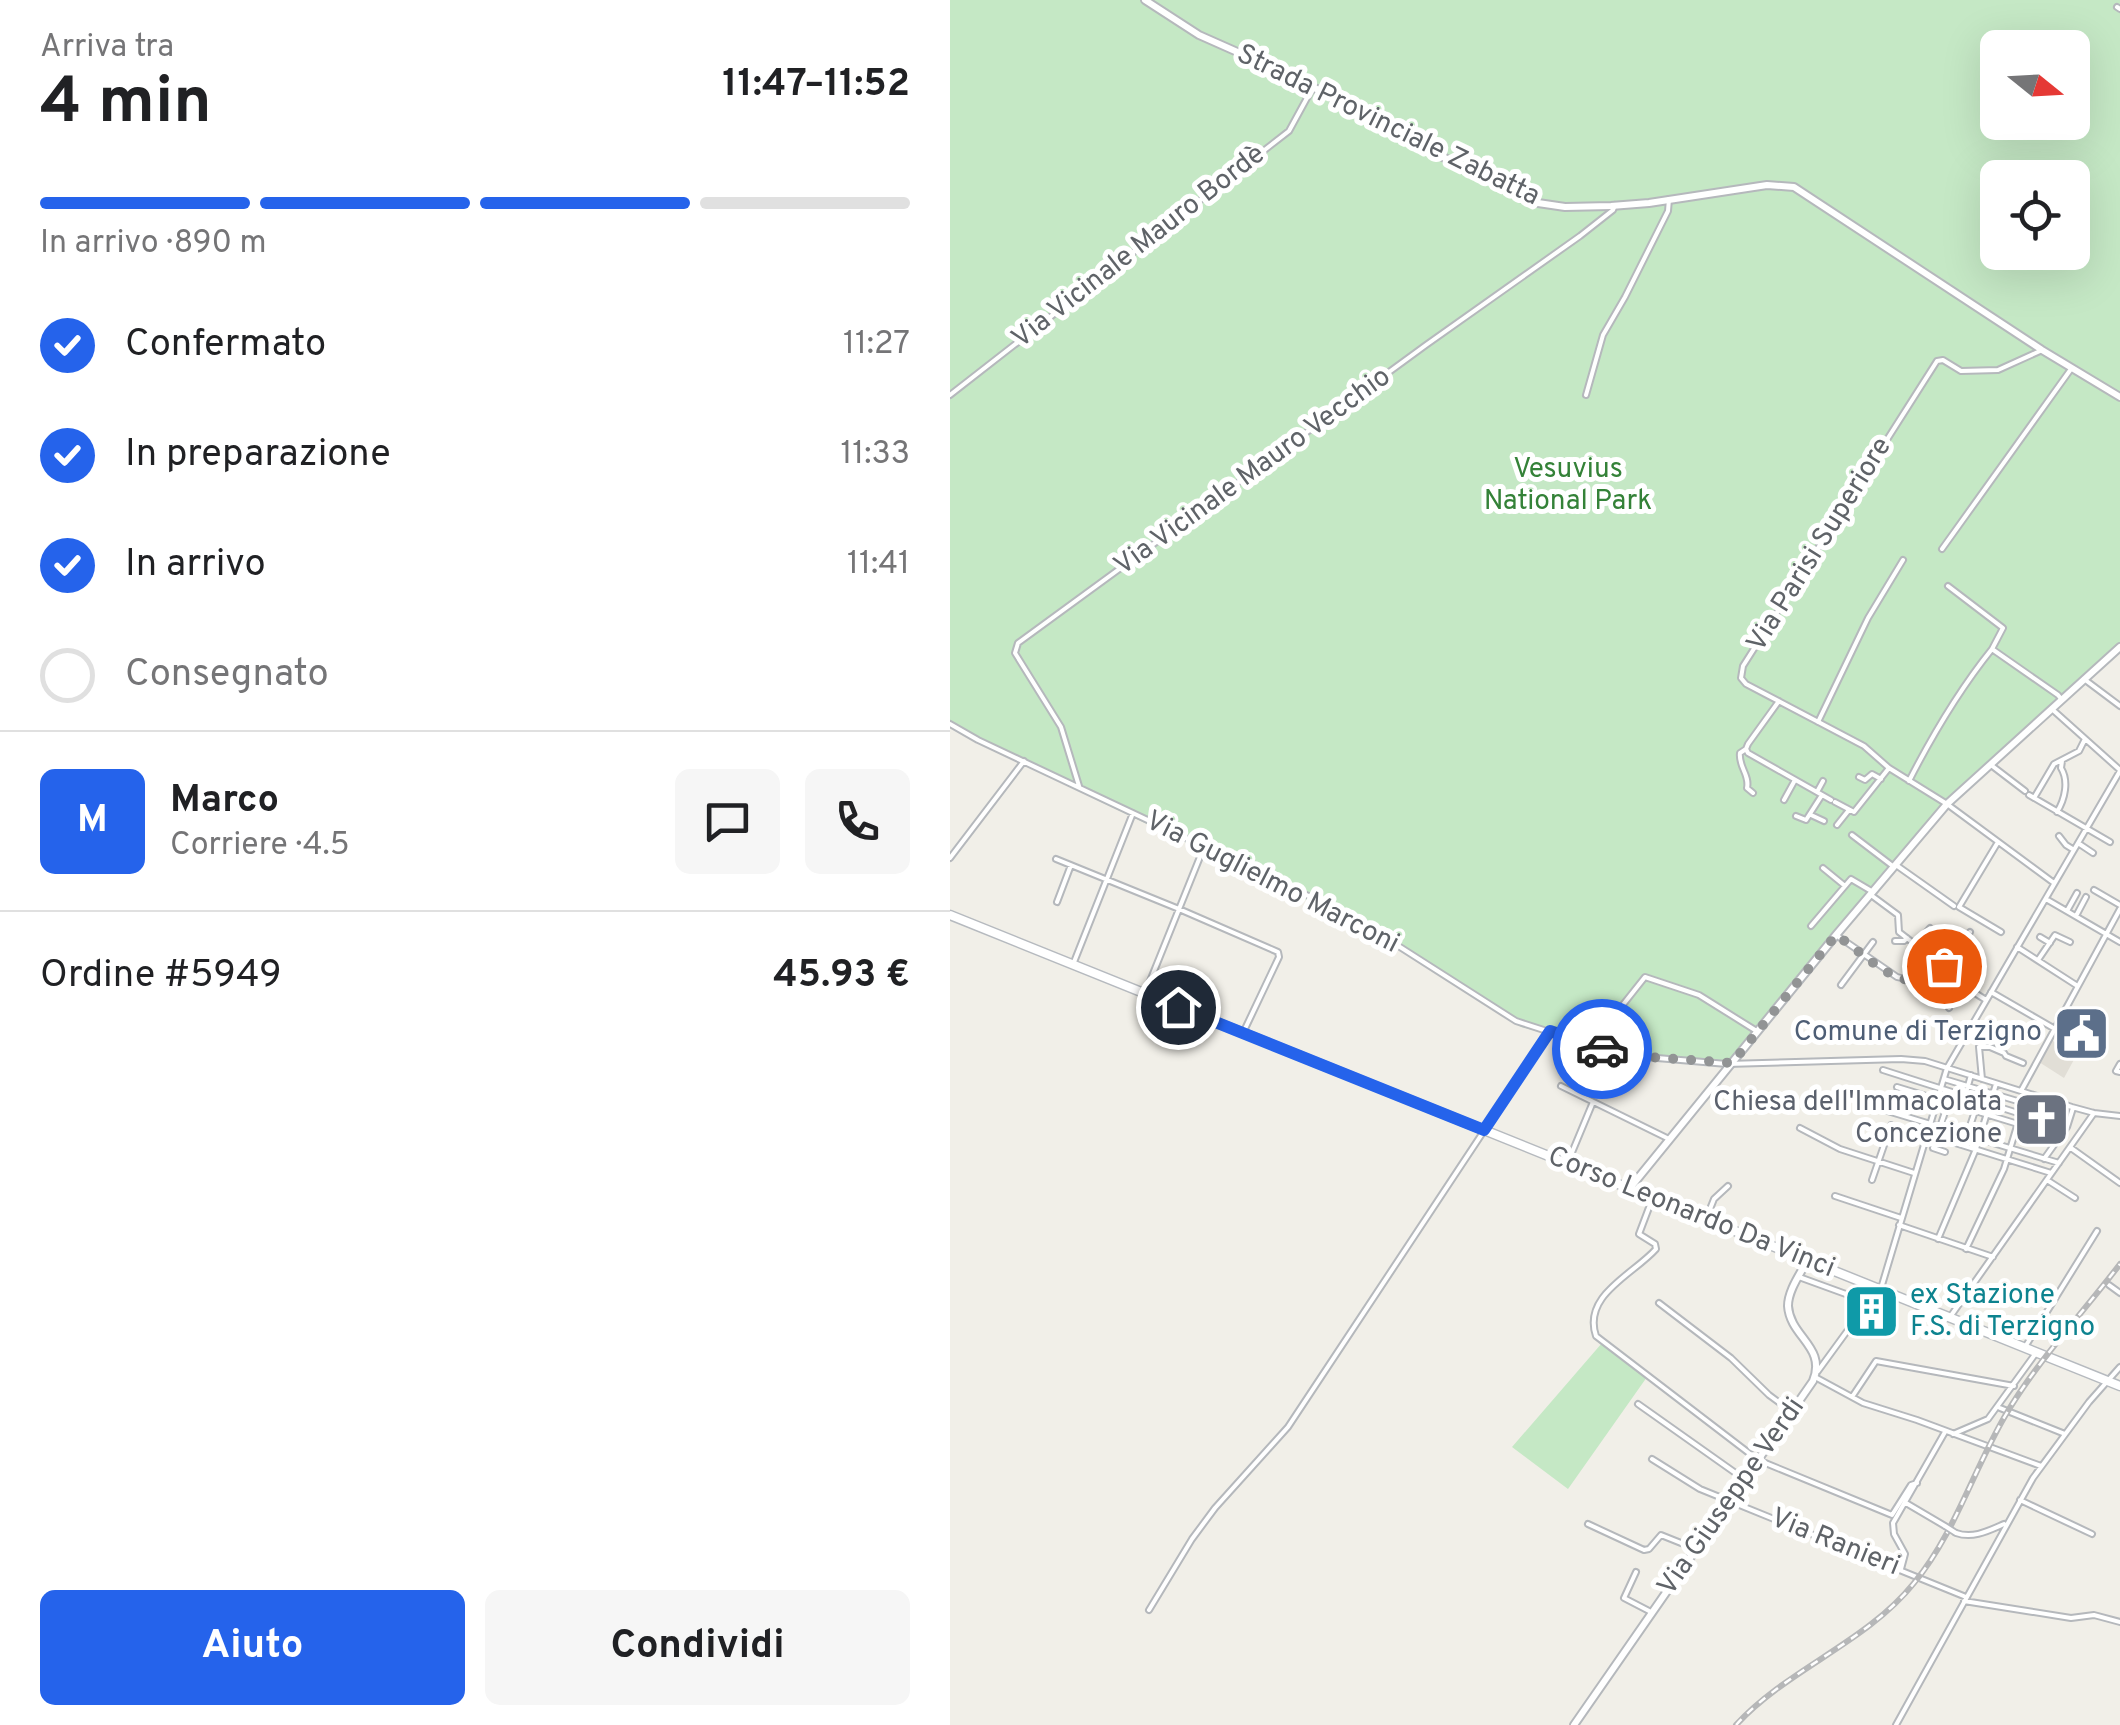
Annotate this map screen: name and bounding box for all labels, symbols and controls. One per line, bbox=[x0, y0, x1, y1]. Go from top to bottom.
text: Arriva tra bbox=[40, 28, 174, 68]
north arrow bbox=[1980, 30, 2090, 140]
map controls bbox=[1980, 30, 2090, 270]
street label: Strada Provinciale Zabatta bbox=[1231, 37, 1545, 215]
text: 11:47–11:52 bbox=[722, 61, 910, 110]
text: 4 min bbox=[40, 64, 212, 146]
street label: Via Vicinale Mauro Bordè bbox=[1005, 137, 1273, 357]
button: locate bbox=[1980, 160, 2090, 270]
text: In arrivo · 890 m bbox=[40, 224, 267, 264]
icon: check bbox=[40, 318, 95, 373]
text: Confermato bbox=[125, 321, 326, 370]
text: 11:27 bbox=[843, 325, 910, 365]
street label: Via Vicinale Mauro Vecchio bbox=[1108, 360, 1398, 584]
icon: check bbox=[40, 428, 95, 483]
text: In preparazione bbox=[125, 431, 391, 480]
street label: Via Parisi Superiore bbox=[1739, 431, 1901, 659]
text: 11:33 bbox=[840, 435, 910, 475]
park label: Vesuvius National Park bbox=[1484, 452, 1652, 520]
icon: check bbox=[40, 538, 95, 593]
text: In arrivo bbox=[125, 541, 266, 590]
text: 11:41 bbox=[847, 545, 910, 585]
text: Consegnato bbox=[125, 651, 329, 700]
button: chat bbox=[675, 769, 780, 874]
button: phone bbox=[805, 769, 910, 874]
text: Marco bbox=[170, 777, 279, 826]
text: M bbox=[77, 797, 108, 846]
street label: Via Guglielmo Marconi bbox=[1139, 803, 1405, 963]
text: Corriere · 4.5 bbox=[170, 826, 350, 866]
pin bbox=[1902, 924, 1987, 1009]
icon: bag bbox=[1917, 939, 1972, 994]
text: Ordine #5949 bbox=[40, 952, 282, 1001]
text: 45.93 € bbox=[773, 952, 910, 1001]
pin bbox=[1136, 965, 1221, 1050]
icon: home bbox=[1151, 980, 1206, 1035]
courier bbox=[1552, 999, 1652, 1099]
public building icon: Comune di Terzigno bbox=[2051, 1003, 2111, 1063]
place label: Comune di Terzigno bbox=[1794, 1015, 2042, 1051]
icon: car bbox=[1575, 1022, 1630, 1077]
place label: Chiesa dell'Immacolata Concezione bbox=[1713, 1085, 2002, 1153]
church icon: Chiesa dell'Immacolata Concezione bbox=[2011, 1089, 2071, 1149]
street label: Corso Leonardo Da Vinci bbox=[1542, 1139, 1840, 1287]
place label: ex Stazione F.S. di Terzigno bbox=[1910, 1278, 2095, 1346]
building icon: ex Stazione F.S. di Terzigno bbox=[1841, 1282, 1901, 1342]
street label: Via Giuseppe Verdi bbox=[1650, 1391, 1814, 1603]
street label: Via Ranieri bbox=[1765, 1501, 1905, 1585]
button: Aiuto bbox=[40, 1590, 465, 1705]
button: Condividi bbox=[485, 1590, 910, 1705]

